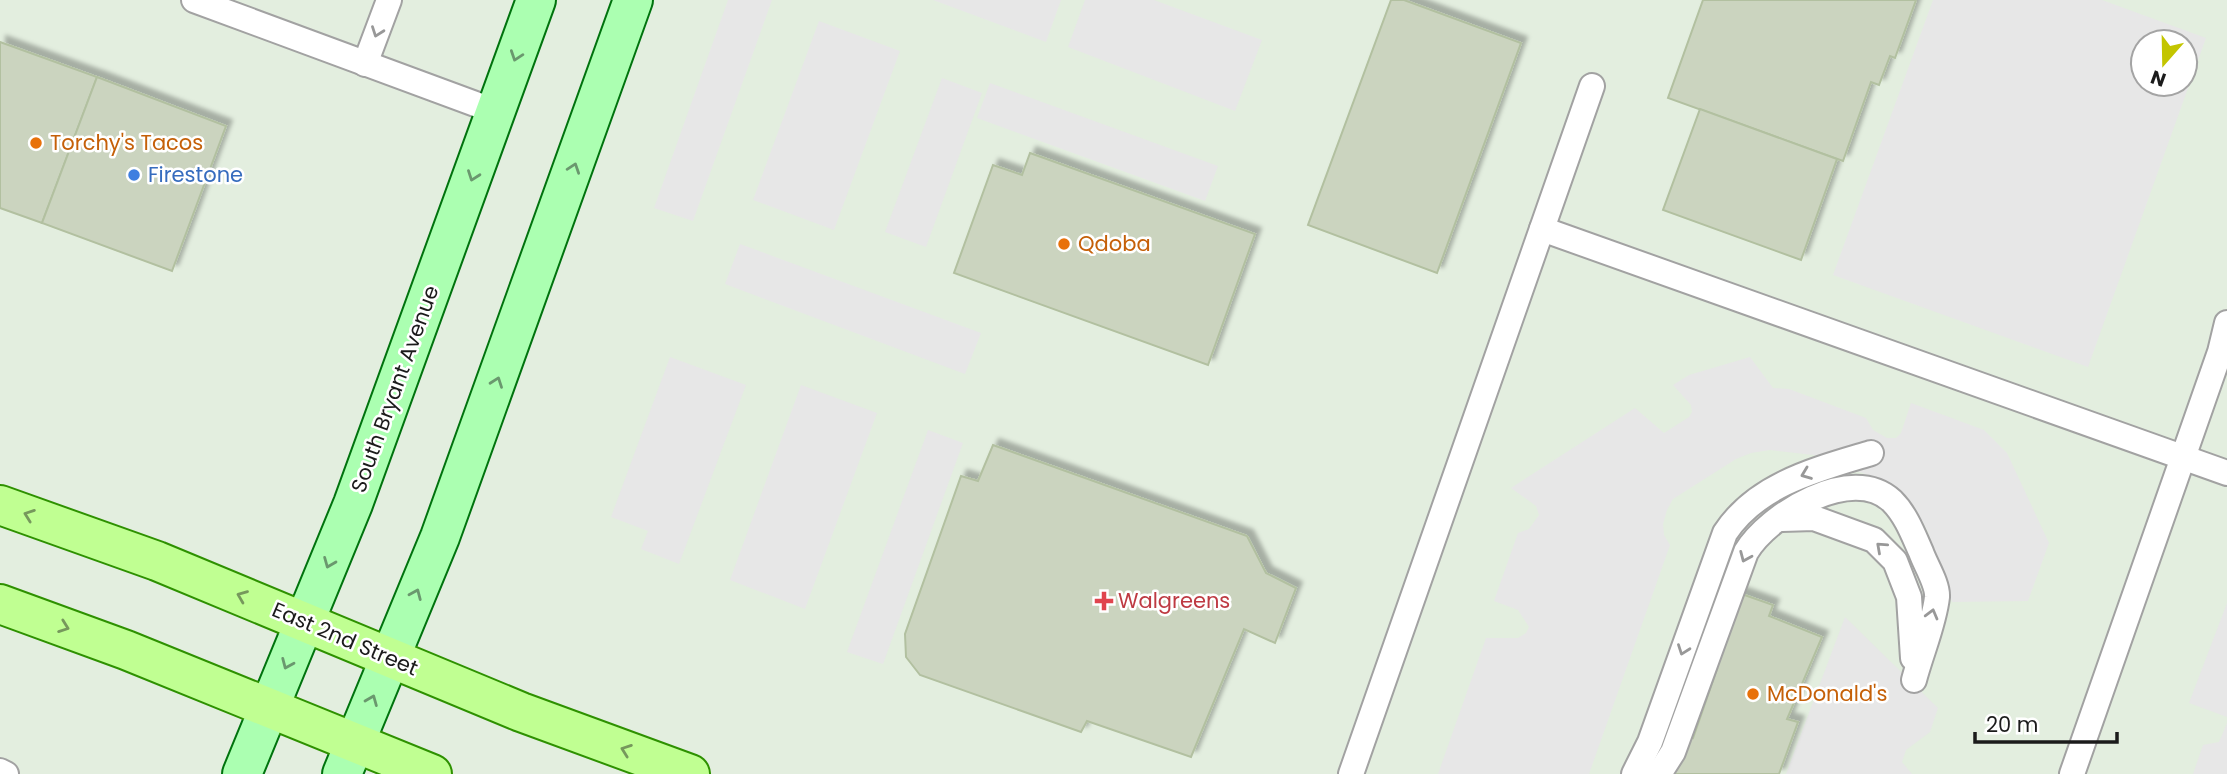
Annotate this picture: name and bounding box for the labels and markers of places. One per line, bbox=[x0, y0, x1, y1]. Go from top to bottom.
place label: Torchy's Tacos bbox=[50, 128, 203, 157]
marker: Torchy's Tacos bbox=[28, 135, 44, 151]
place label: Firestone bbox=[148, 160, 243, 189]
marker: Firestone bbox=[126, 167, 142, 183]
place label: Qdoba bbox=[1078, 229, 1151, 258]
marker: Qdoba bbox=[1056, 236, 1072, 252]
place label: Walgreens bbox=[1118, 586, 1230, 615]
marker: Walgreens bbox=[1096, 593, 1112, 609]
place label: McDonald's bbox=[1767, 679, 1887, 708]
marker: McDonald's bbox=[1745, 686, 1761, 702]

